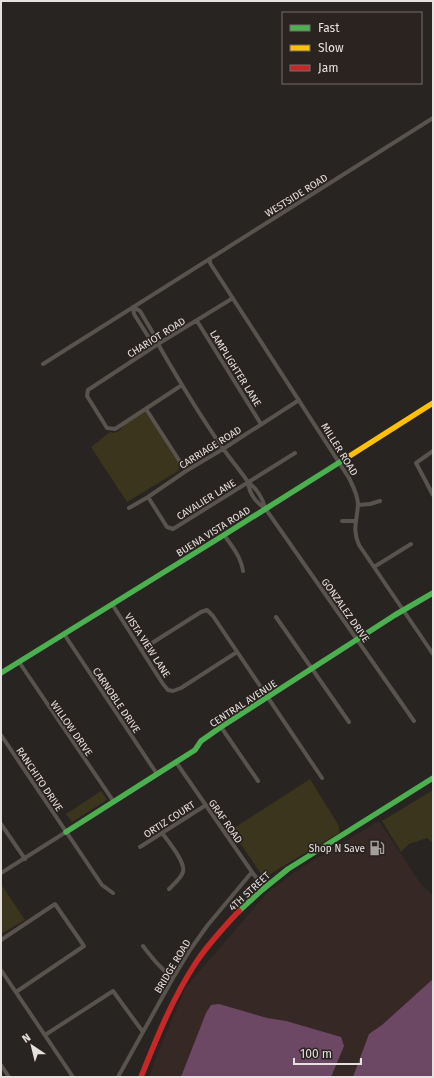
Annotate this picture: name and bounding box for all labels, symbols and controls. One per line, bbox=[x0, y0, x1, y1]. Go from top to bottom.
legend bbox=[282, 12, 422, 84]
text: Fast bbox=[318, 21, 340, 35]
text: Slow bbox=[318, 41, 344, 55]
text: Jam bbox=[318, 61, 338, 75]
street label: WESTSIDE ROAD bbox=[263, 172, 330, 220]
street label: CHARIOT ROAD bbox=[125, 315, 188, 361]
street label: LAMPLIGHTER LANE bbox=[207, 328, 263, 409]
street label: MILLER ROAD bbox=[318, 421, 360, 478]
street label: CARRIAGE ROAD bbox=[177, 424, 244, 472]
street label: CAVALIER LANE bbox=[175, 477, 238, 523]
street label: BUENA VISTA ROAD bbox=[174, 504, 253, 559]
street label: GONZALEZ DRIVE bbox=[319, 576, 372, 645]
street label: VISTA VIEW LANE bbox=[122, 611, 172, 680]
street label: CARNOBLE DRIVE bbox=[90, 665, 143, 736]
street label: CENTRAL AVENUE bbox=[208, 678, 279, 730]
street label: WILLOW DRIVE bbox=[48, 699, 95, 759]
street label: RANCHITO DRIVE bbox=[13, 745, 65, 814]
street label: GRAF ROAD bbox=[206, 797, 245, 846]
street label: ORTIZ COURT bbox=[142, 798, 198, 841]
fuel station icon: Shop N Save bbox=[368, 839, 386, 857]
place label: Shop N Save bbox=[309, 843, 365, 855]
street label: 4TH STREET bbox=[227, 869, 273, 914]
street label: BRIDGE ROAD bbox=[152, 937, 194, 996]
north arrow bbox=[12, 1026, 52, 1066]
text: N bbox=[20, 1031, 33, 1046]
scale bar bbox=[294, 1040, 361, 1066]
text: 100 m bbox=[300, 1047, 332, 1061]

